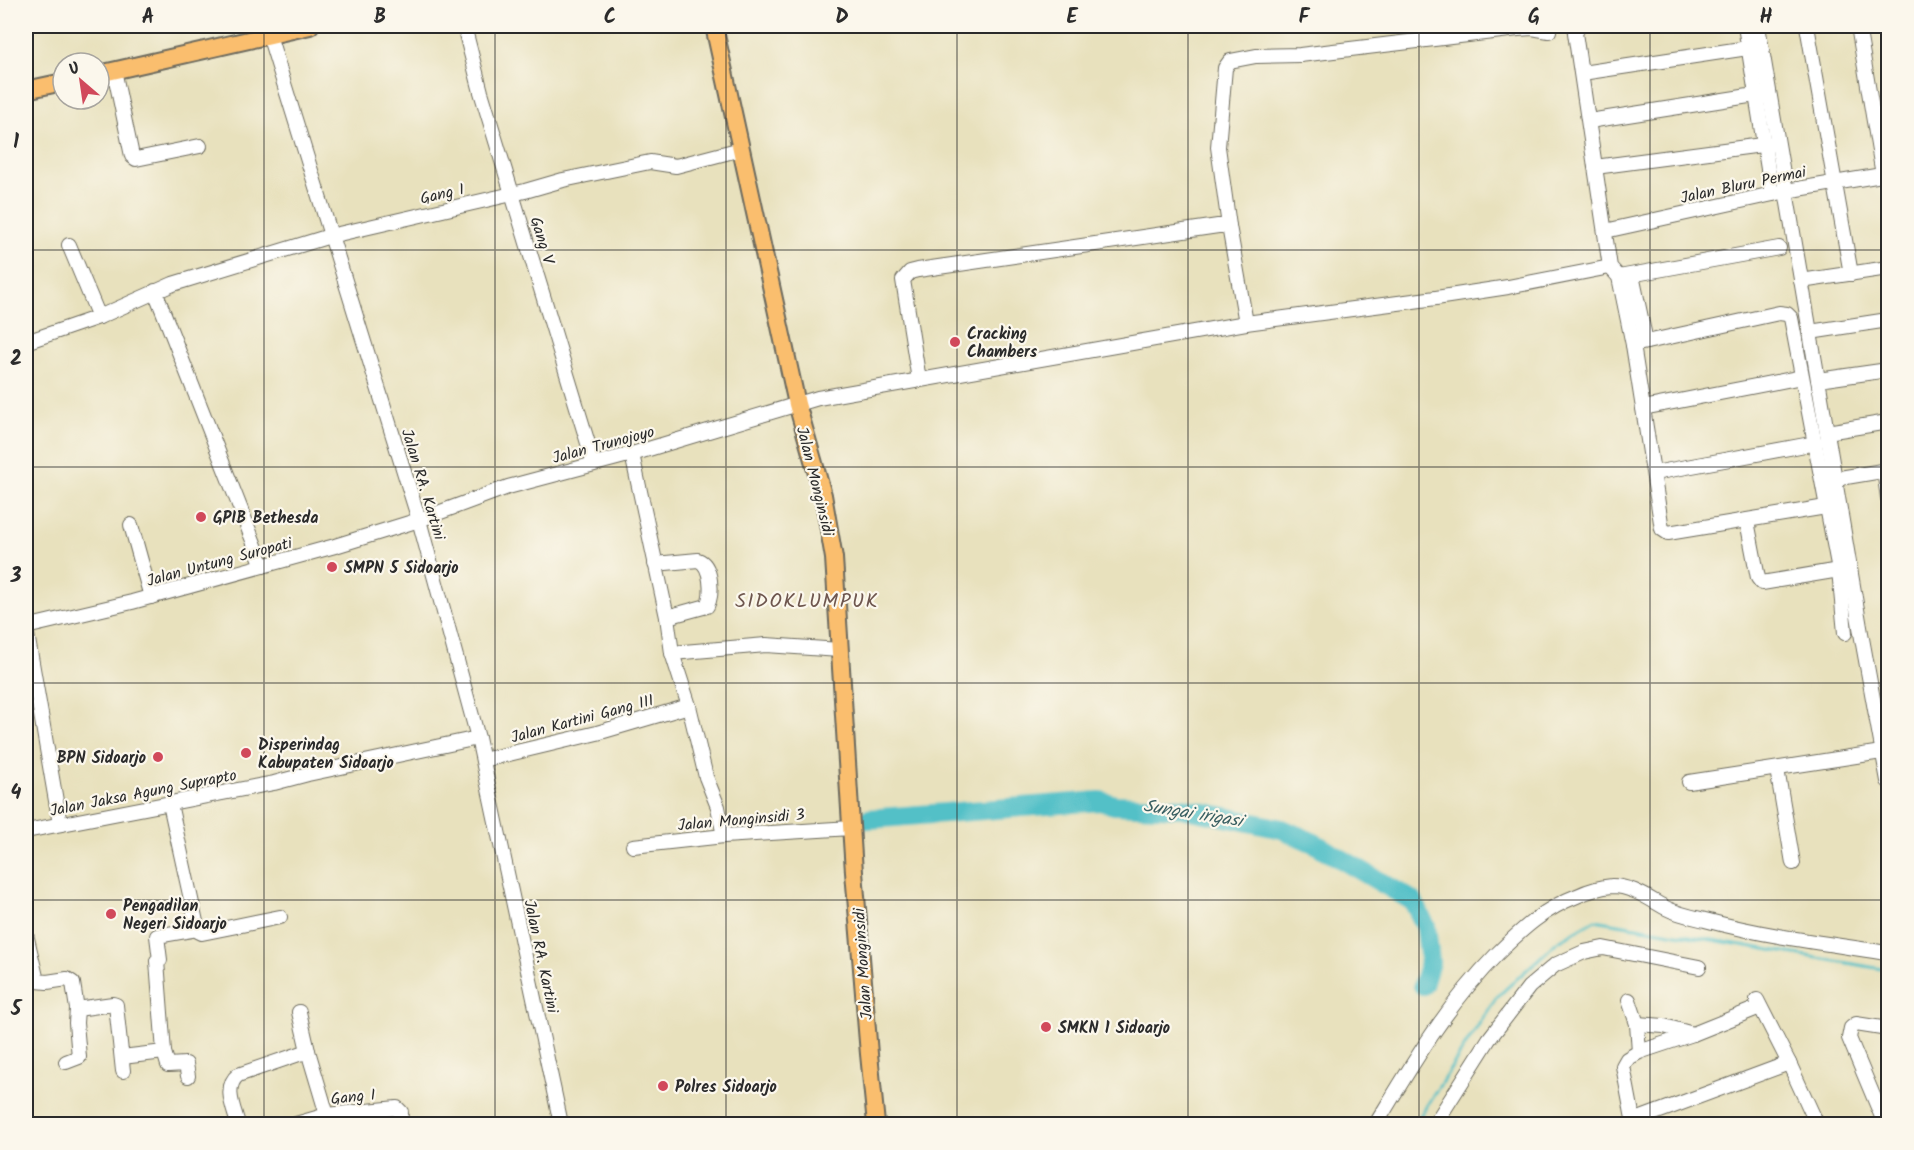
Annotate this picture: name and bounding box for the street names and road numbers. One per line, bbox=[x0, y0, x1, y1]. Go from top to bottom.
street label: Jalan Bluru Permai bbox=[1678, 160, 1810, 211]
street label: Gang I bbox=[418, 177, 467, 212]
street label: Gang V bbox=[523, 214, 561, 269]
street label: Jalan Trunojoyo bbox=[550, 420, 657, 471]
street label: Jalan Monginsidi bbox=[789, 424, 841, 540]
street label: Jalan RA. Kartini bbox=[394, 426, 452, 544]
street label: Jalan Untung Suropati bbox=[144, 531, 296, 594]
street label: Jalan Kartini Gang III bbox=[508, 688, 657, 751]
street label: Jalan Jaksa Agung Suprapto bbox=[48, 763, 239, 824]
street label: Jalan Monginsidi 3 bbox=[676, 802, 806, 839]
street label: Jalan RA. Kartini bbox=[516, 897, 565, 1016]
street label: Jalan Monginsidi bbox=[847, 906, 880, 1021]
street label: Gang I bbox=[330, 1083, 377, 1112]

